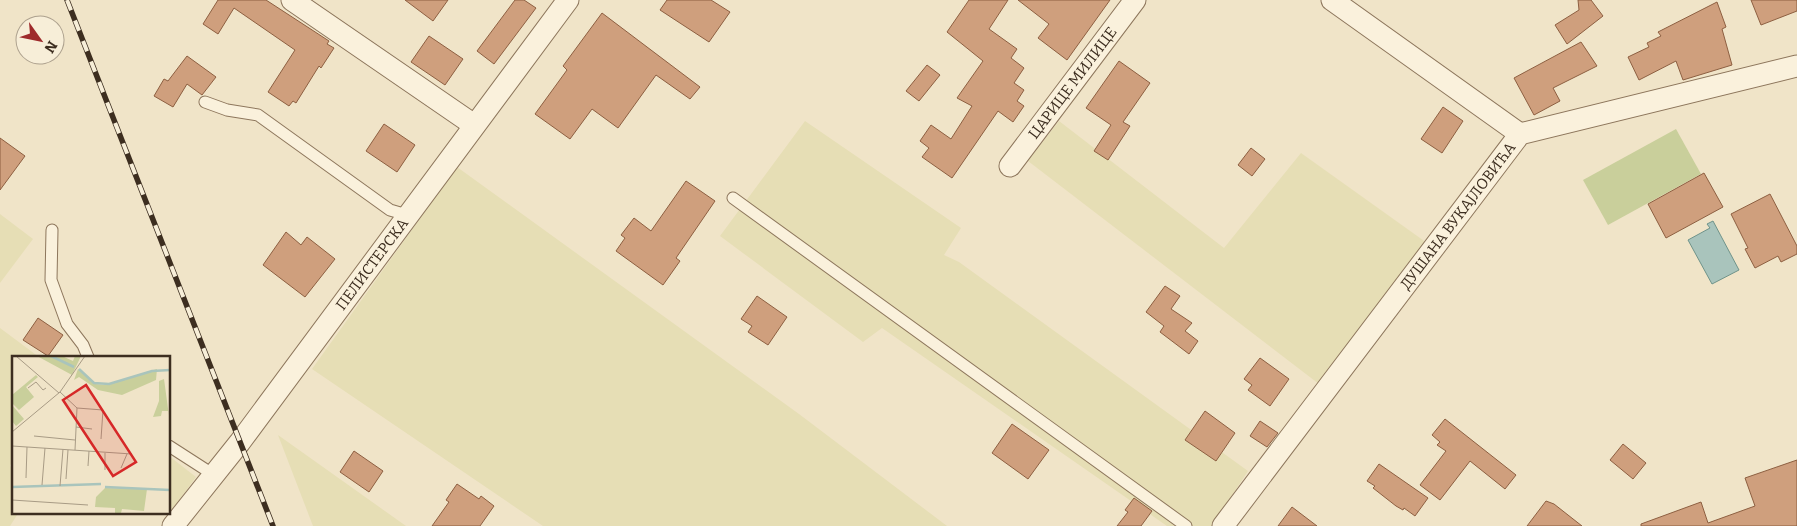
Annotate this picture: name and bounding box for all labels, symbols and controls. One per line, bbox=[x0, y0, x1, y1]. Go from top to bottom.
north arrow bbox=[15, 15, 65, 65]
street label: ЦАРИЦЕ МИЛИЦЕ bbox=[1025, 23, 1120, 142]
text: N bbox=[40, 38, 61, 56]
street label: ДУШАНА ВУКАЈЛОВИЋА bbox=[1397, 139, 1520, 293]
street label: ПЕЛИСТЕРСКА bbox=[332, 214, 412, 314]
inset map bbox=[12, 356, 170, 514]

